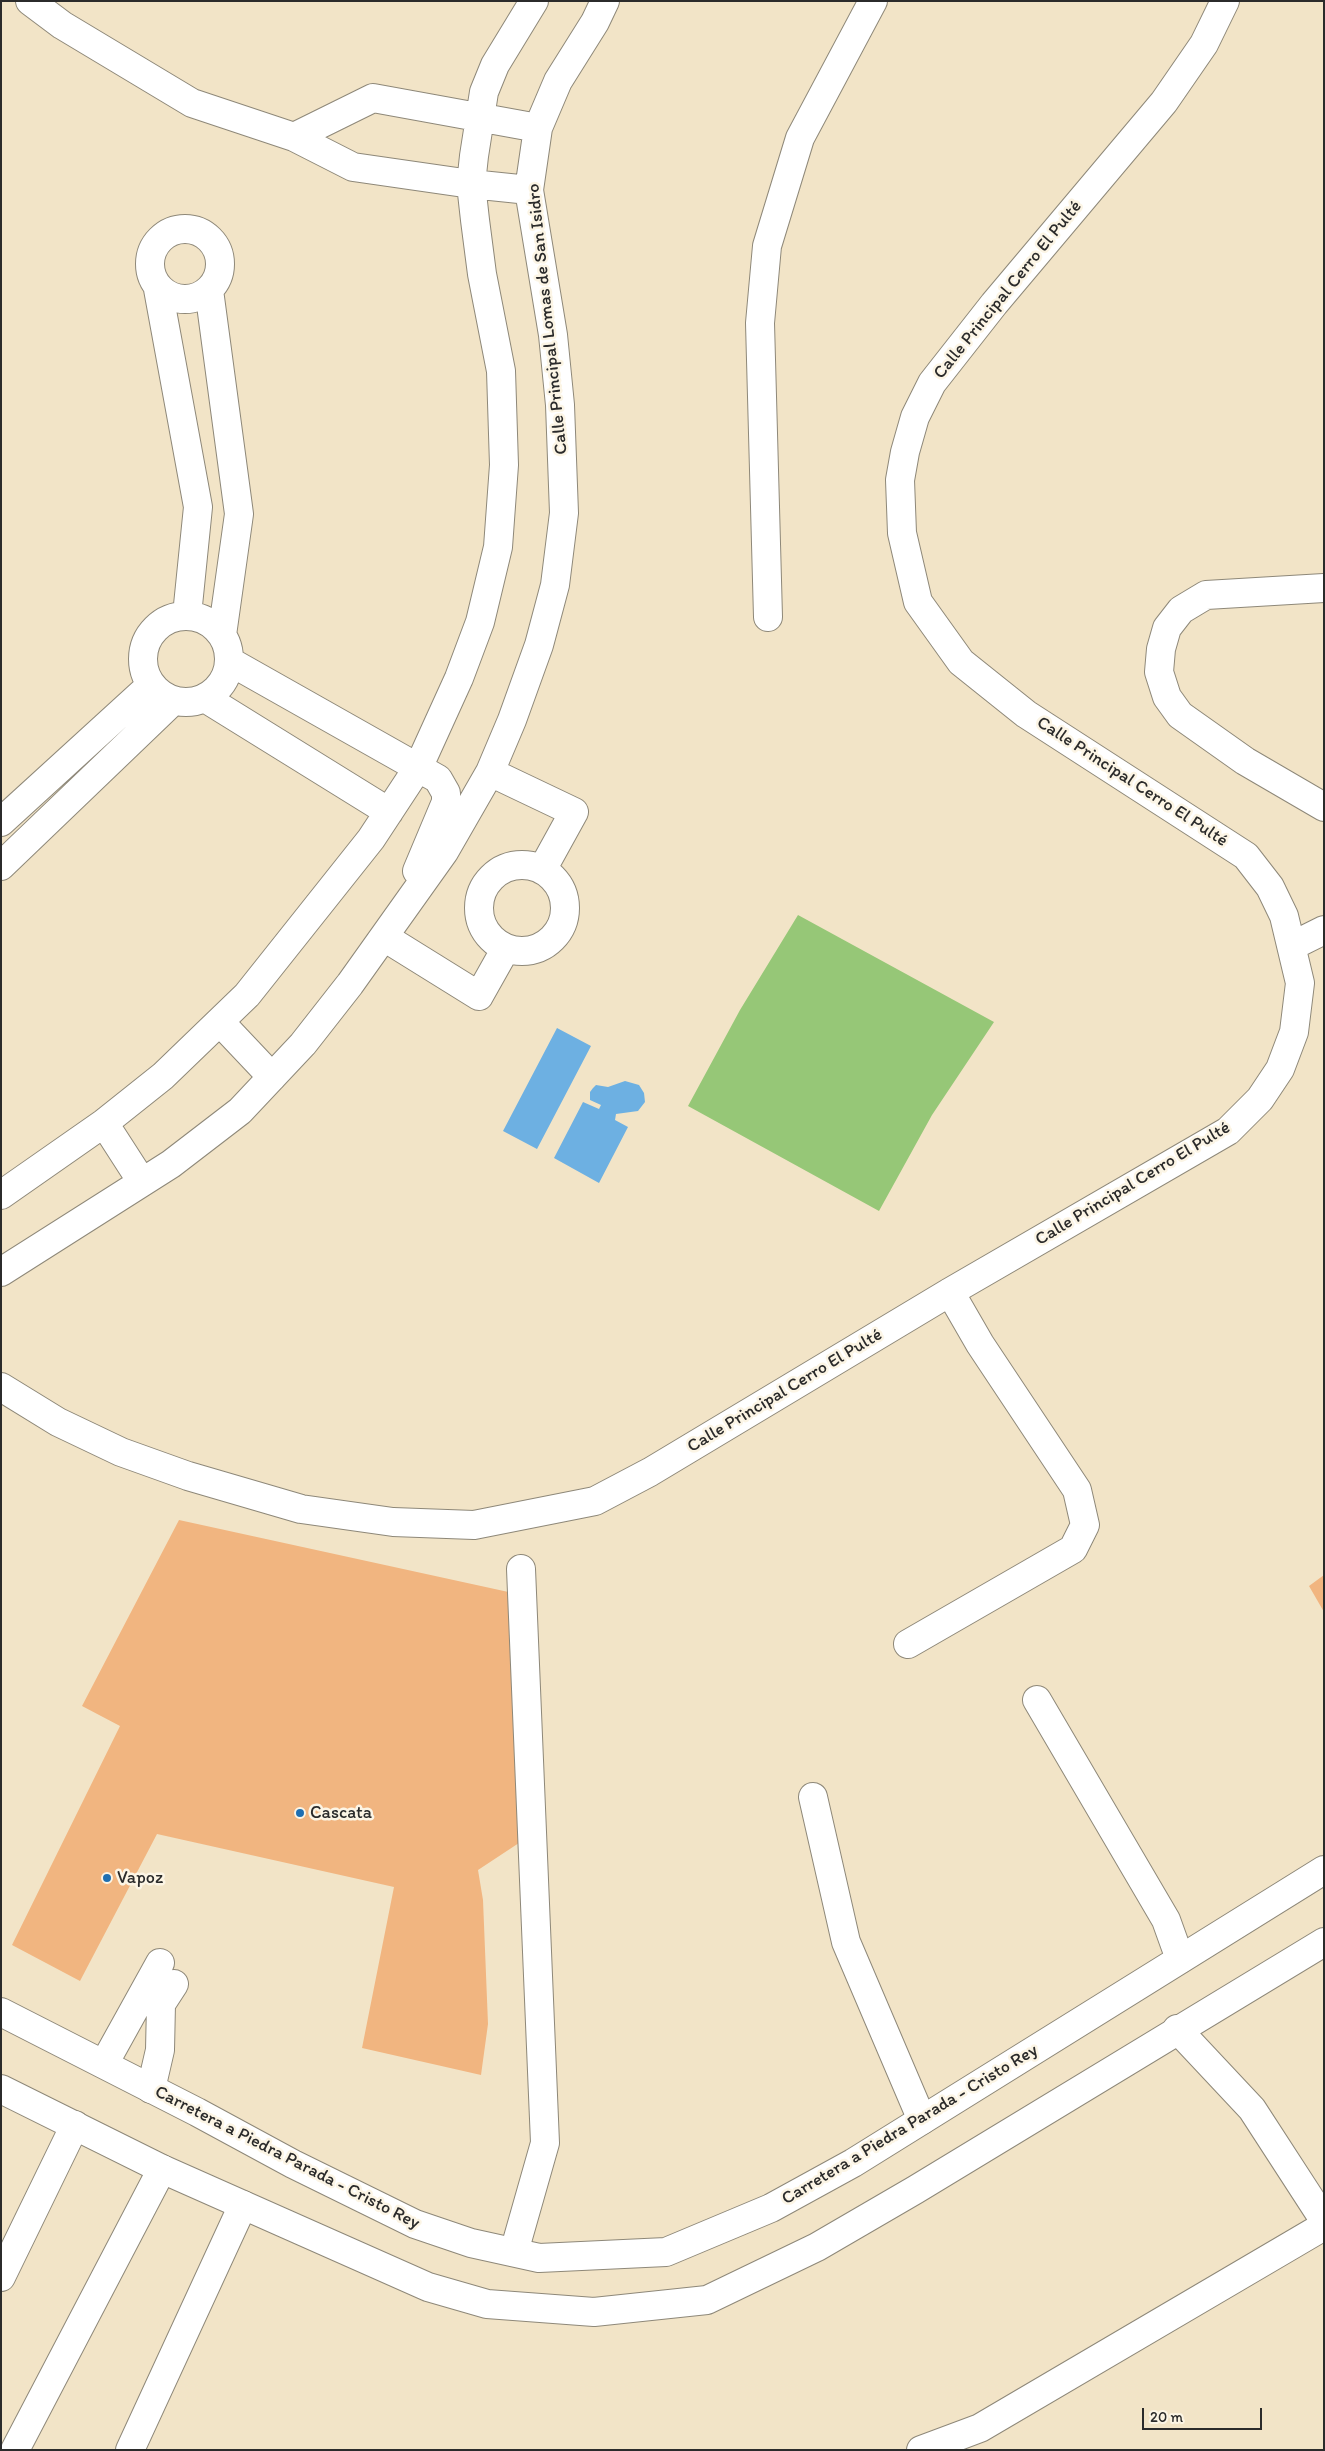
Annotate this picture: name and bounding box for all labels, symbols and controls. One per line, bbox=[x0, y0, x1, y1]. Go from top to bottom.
street label: Calle Principal Lomas de San Isidro bbox=[523, 183, 573, 455]
street label: Calle Principal Cerro El Pulté bbox=[929, 196, 1087, 384]
street label: Calle Principal Cerro El Pulté bbox=[1032, 712, 1232, 852]
street label: Calle Principal Cerro El Pulté bbox=[1032, 1117, 1234, 1251]
street label: Calle Principal Cerro El Pulté bbox=[684, 1324, 886, 1458]
place label: Cascata bbox=[310, 1802, 372, 1824]
marker: Cascata bbox=[294, 1807, 306, 1819]
place label: Vapoz bbox=[117, 1867, 163, 1889]
marker: Vapoz bbox=[101, 1872, 113, 1884]
street label: Carretera a Piedra Parada - Cristo Rey bbox=[778, 2040, 1042, 2210]
street label: Carretera a Piedra Parada - Cristo Rey bbox=[151, 2081, 423, 2235]
scale bar bbox=[1145, 2398, 1265, 2430]
text: 20 m bbox=[1150, 2408, 1183, 2426]

